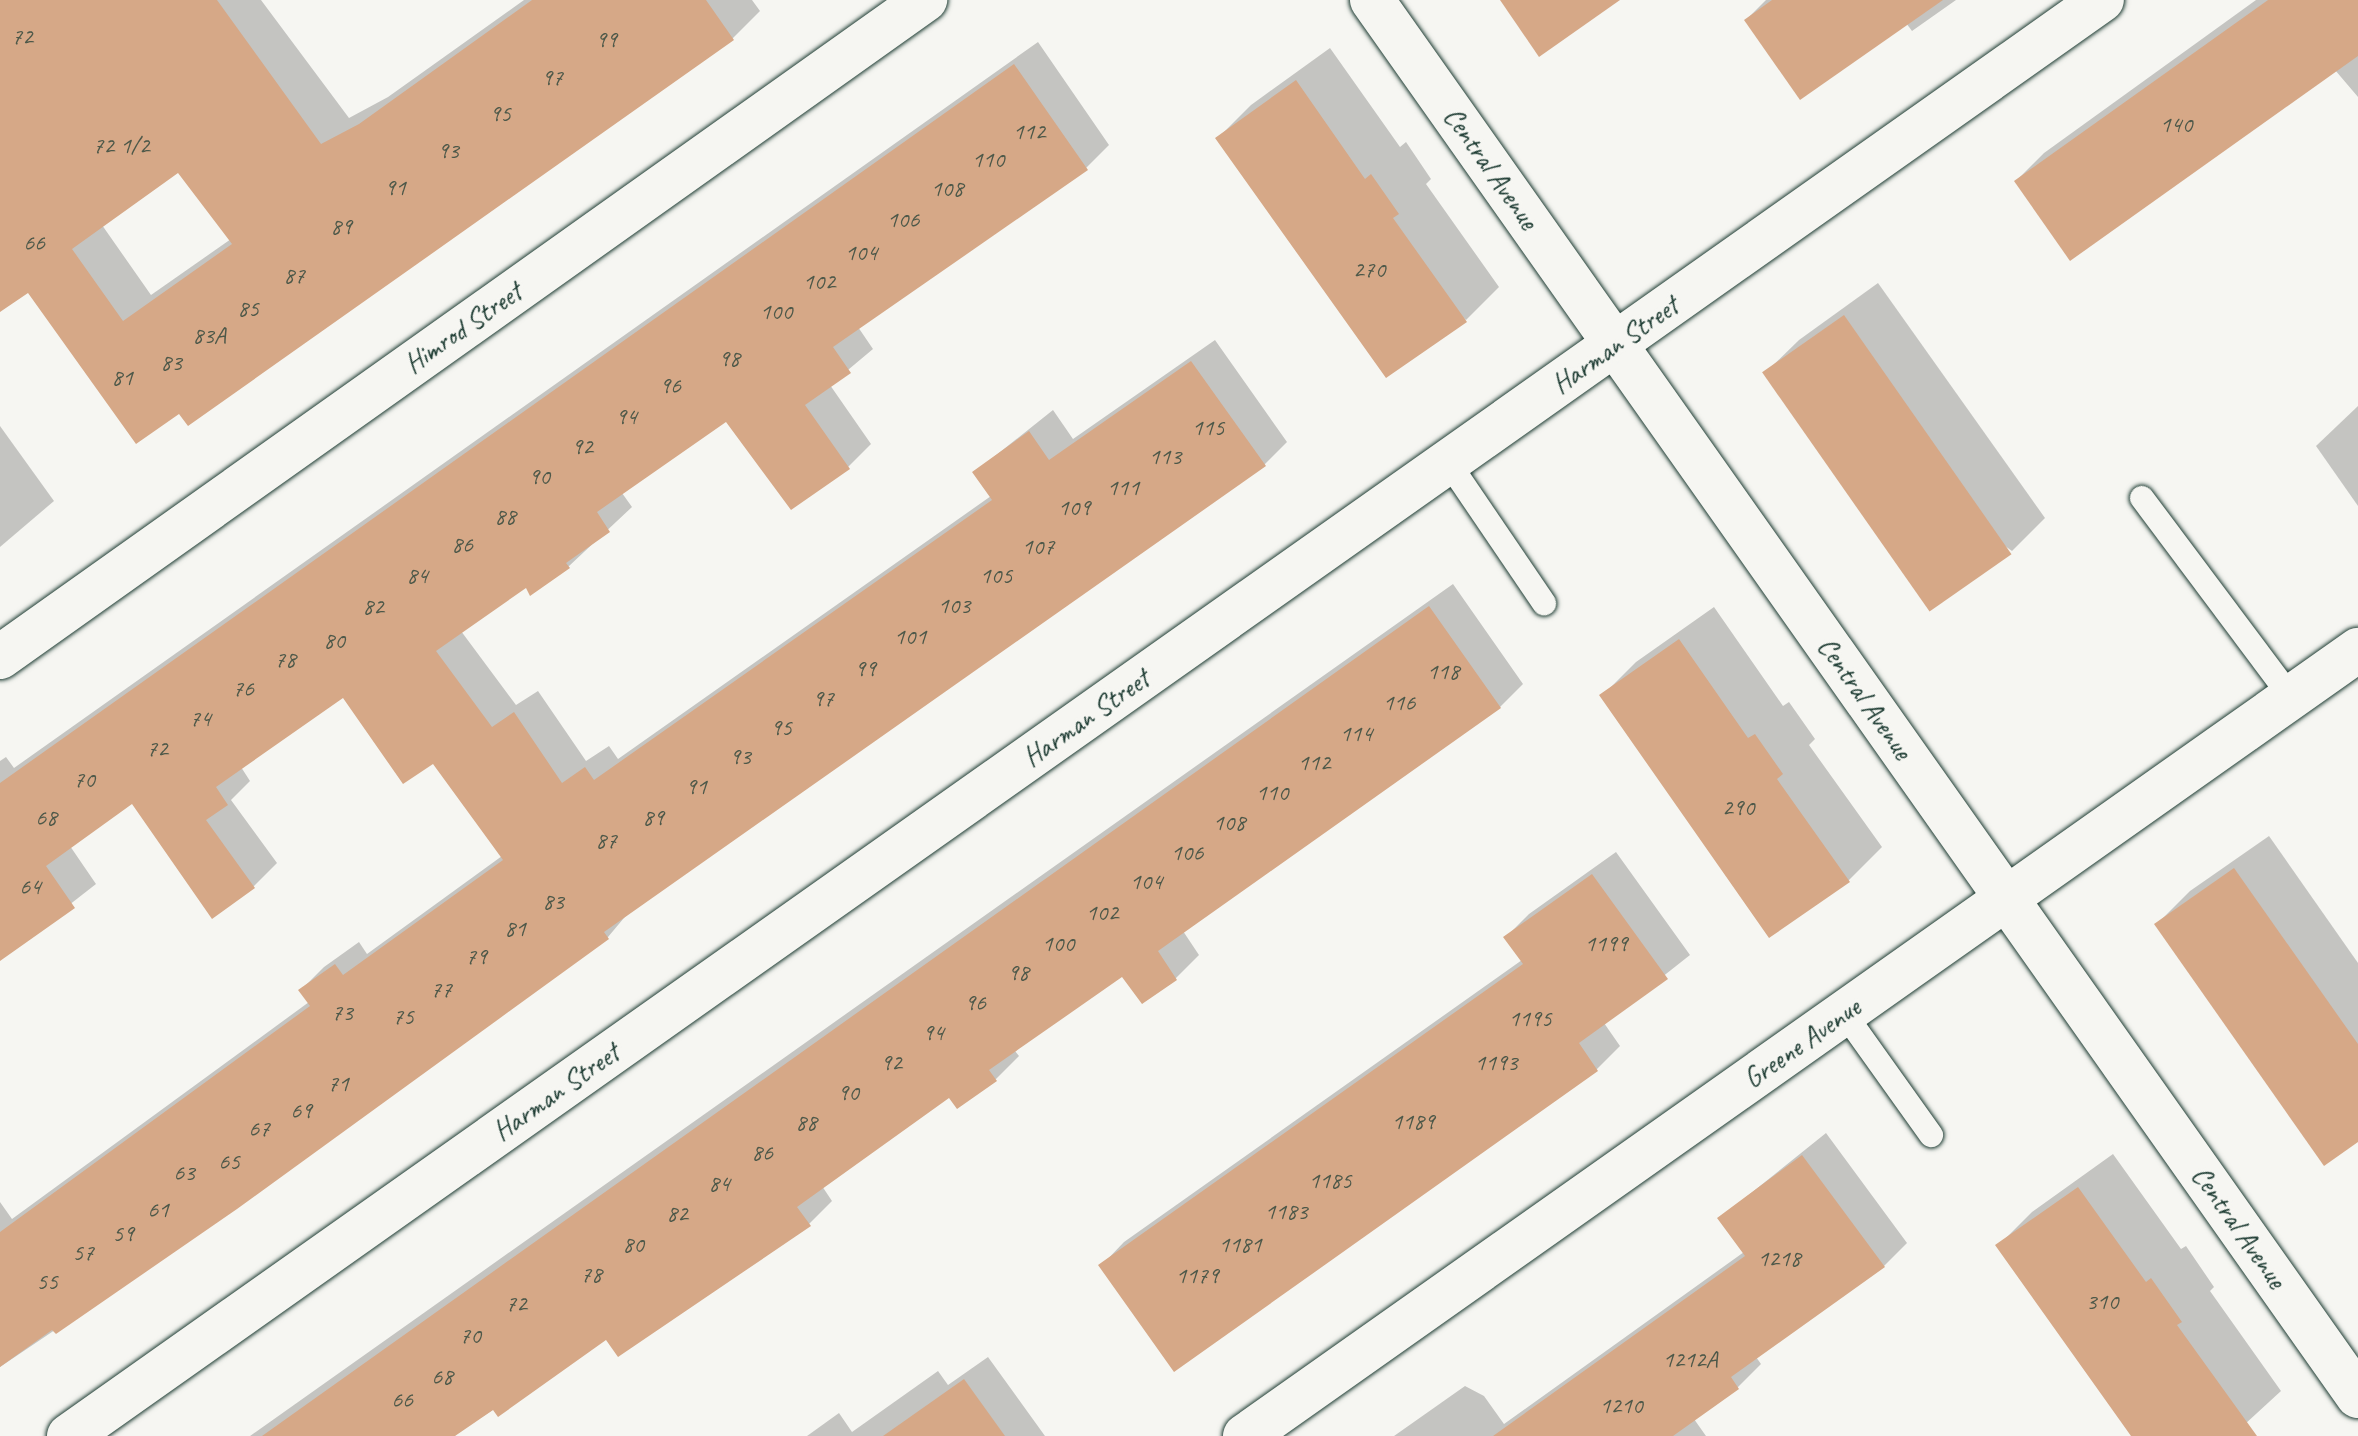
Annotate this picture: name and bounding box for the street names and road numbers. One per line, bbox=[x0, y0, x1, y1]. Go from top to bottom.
street label: Central Avenue bbox=[1437, 100, 1545, 236]
street label: Himrod Street bbox=[398, 275, 528, 381]
street label: Harman Street bbox=[1545, 289, 1685, 401]
street label: Central Avenue bbox=[1811, 630, 1919, 766]
street label: Harman Street bbox=[1016, 662, 1156, 774]
street label: Greene Avenue bbox=[1737, 991, 1867, 1095]
street label: Harman Street bbox=[486, 1036, 626, 1148]
street label: Central Avenue bbox=[2185, 1159, 2293, 1295]

